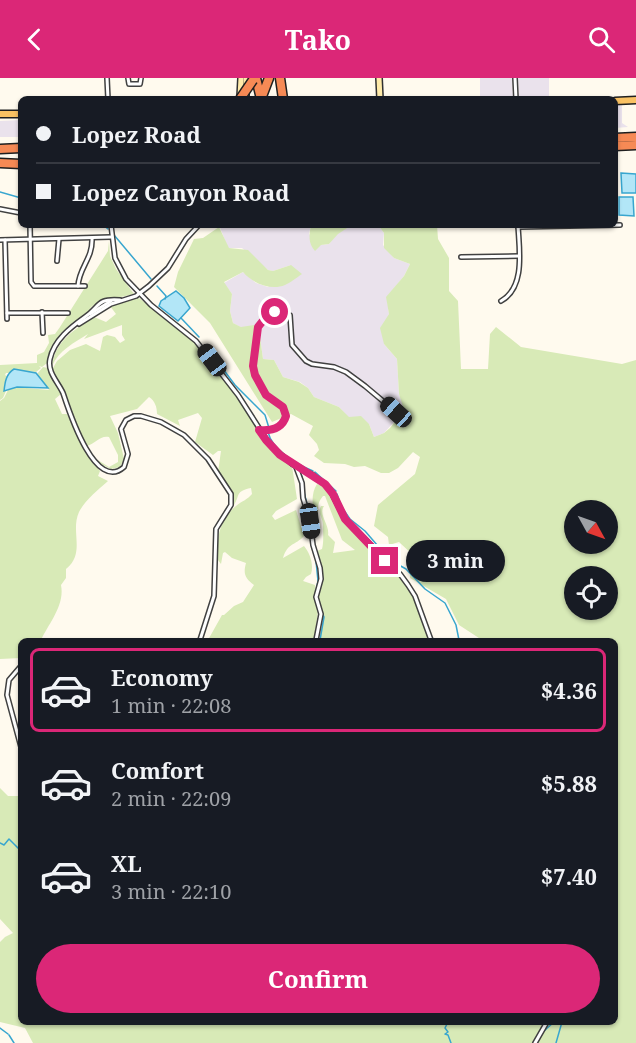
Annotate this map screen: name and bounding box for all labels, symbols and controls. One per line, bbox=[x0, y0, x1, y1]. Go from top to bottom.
text: Tako bbox=[285, 21, 351, 58]
icon: back bbox=[18, 23, 51, 56]
icon: search bbox=[585, 23, 618, 56]
text: Lopez Road bbox=[72, 119, 201, 149]
text: Lopez Canyon Road bbox=[72, 177, 289, 207]
route start bbox=[261, 298, 288, 325]
car bbox=[194, 340, 230, 380]
car bbox=[377, 393, 415, 431]
north arrow bbox=[564, 500, 618, 554]
map controls bbox=[564, 500, 618, 620]
car bbox=[299, 502, 321, 540]
callout: 3 min bbox=[406, 540, 505, 582]
route end bbox=[371, 547, 398, 574]
text: 3 min bbox=[427, 547, 484, 574]
button: locate bbox=[564, 566, 618, 620]
text: Economy bbox=[111, 662, 213, 692]
icon: car bbox=[39, 663, 93, 717]
text: $4.36 bbox=[541, 675, 597, 705]
text: 1 min · 22:08 bbox=[111, 692, 231, 719]
text: Comfort bbox=[111, 755, 204, 785]
icon: car bbox=[39, 756, 93, 810]
text: $5.88 bbox=[541, 768, 597, 798]
text: 2 min · 22:09 bbox=[111, 785, 231, 812]
text: XL bbox=[111, 848, 142, 878]
icon: car bbox=[39, 849, 93, 903]
text: $7.40 bbox=[541, 861, 597, 891]
text: 3 min · 22:10 bbox=[111, 878, 231, 905]
button: Confirm bbox=[36, 944, 600, 1013]

